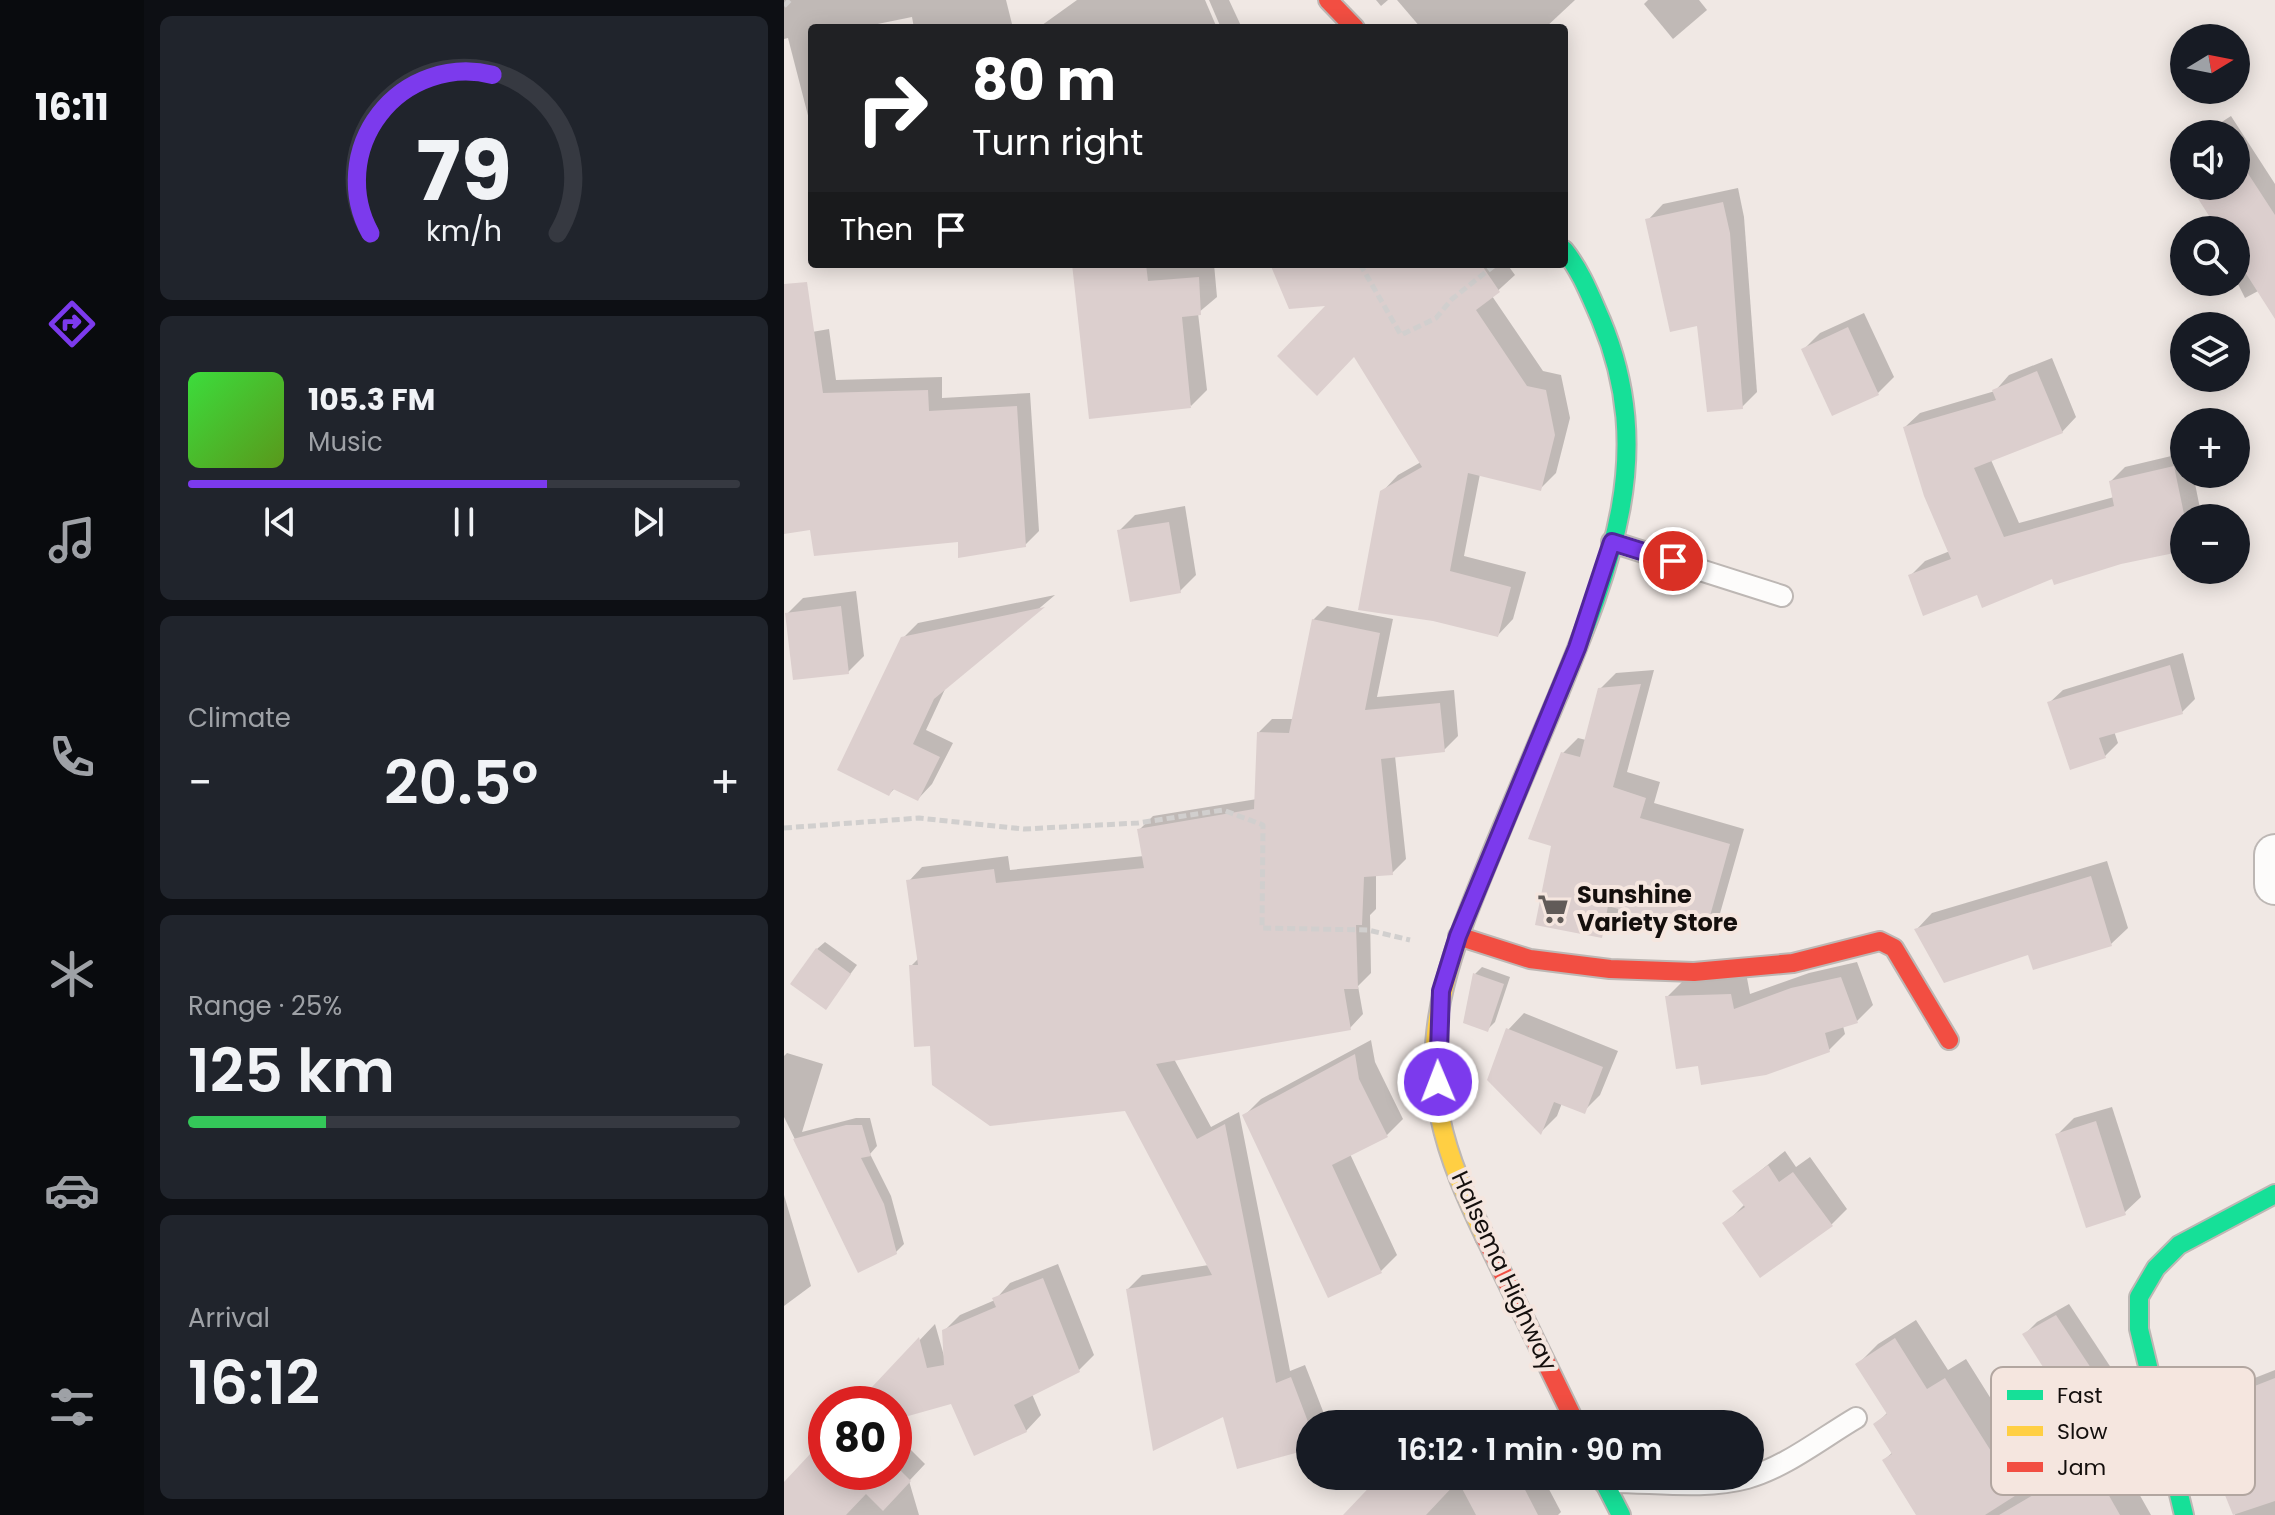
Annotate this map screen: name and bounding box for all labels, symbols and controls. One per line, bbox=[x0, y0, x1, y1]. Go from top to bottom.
north arrow bbox=[2170, 24, 2250, 104]
map controls bbox=[2170, 24, 2250, 584]
text: 80 m bbox=[972, 41, 1116, 120]
icon: right bbox=[840, 56, 944, 160]
text: 16:11 bbox=[35, 82, 109, 133]
text: 79 bbox=[416, 112, 512, 228]
text: Turn right bbox=[972, 117, 1143, 168]
button: sound bbox=[2170, 120, 2250, 200]
text: Then bbox=[840, 208, 913, 251]
icon: arrive bbox=[929, 208, 973, 252]
text: km/h bbox=[426, 211, 502, 251]
button: search bbox=[2170, 216, 2250, 296]
icon: directions bbox=[44, 296, 100, 352]
button: layers bbox=[2170, 312, 2250, 392]
text: 105.3 FM bbox=[308, 378, 435, 421]
button: + bbox=[2170, 408, 2250, 488]
text: Music bbox=[308, 424, 383, 460]
icon: previous bbox=[258, 500, 302, 544]
icon: pause bbox=[442, 500, 486, 544]
icon: next bbox=[626, 500, 670, 544]
button: − bbox=[2170, 504, 2250, 584]
icon: music bbox=[44, 512, 100, 568]
pin bbox=[1639, 527, 1707, 595]
icon: arrive bbox=[1651, 539, 1695, 583]
text: Climate bbox=[188, 700, 291, 736]
icon: phone bbox=[44, 729, 100, 785]
text: 20.5° bbox=[384, 741, 538, 825]
text: − bbox=[188, 752, 212, 813]
text: + bbox=[710, 752, 740, 813]
place label: Sunshine Variety Store bbox=[1577, 878, 1738, 939]
supermarket icon: Sunshine Variety Store bbox=[1536, 892, 1570, 926]
icon: climate bbox=[44, 946, 100, 1002]
text: Range · 25% bbox=[188, 988, 342, 1024]
text: 125 km bbox=[188, 1029, 395, 1113]
position arrow bbox=[1396, 1040, 1480, 1124]
icon: car bbox=[44, 1162, 100, 1218]
street label: Halsema Highway bbox=[1444, 1165, 1565, 1377]
text: Arrival bbox=[188, 1300, 270, 1336]
text: 16:12 bbox=[188, 1341, 320, 1425]
legend bbox=[1991, 1367, 2255, 1495]
icon: filters bbox=[44, 1379, 100, 1435]
text: Fast bbox=[2057, 1380, 2102, 1411]
speed limit sign: 80 bbox=[808, 1386, 912, 1490]
text: Slow bbox=[2057, 1416, 2107, 1447]
text: 16:12 · 1 min · 90 m bbox=[1397, 1428, 1663, 1471]
text: Jam bbox=[2057, 1452, 2106, 1483]

